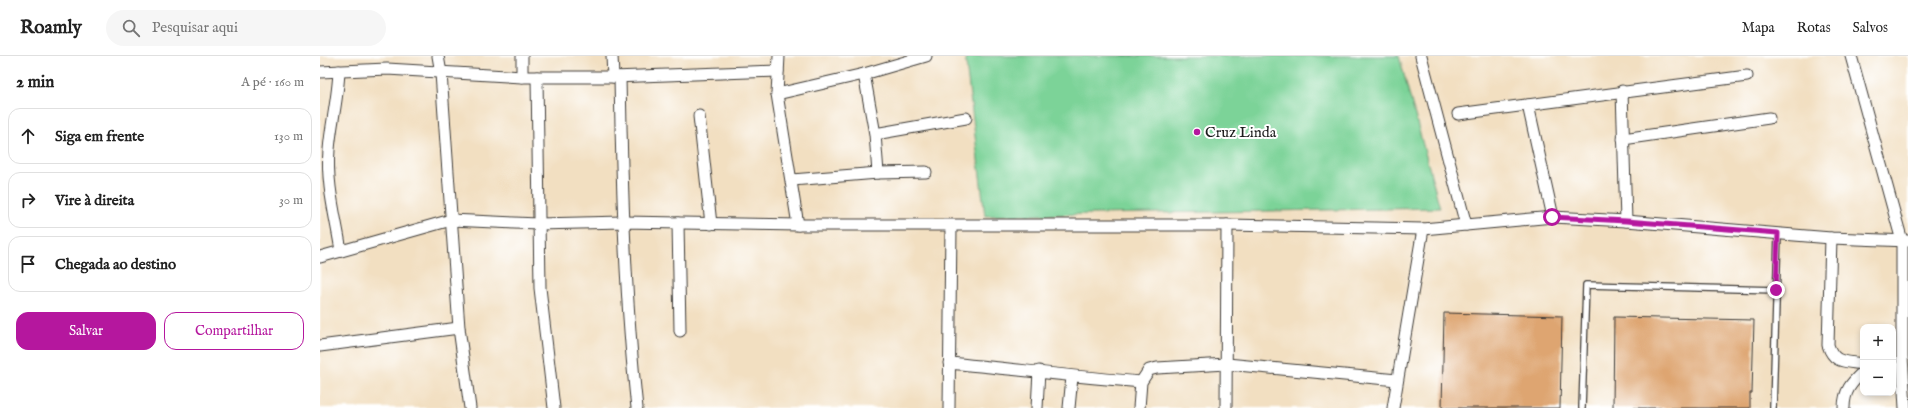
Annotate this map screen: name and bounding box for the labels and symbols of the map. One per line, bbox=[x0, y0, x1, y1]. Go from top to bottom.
place label: Cruz Linda bbox=[1205, 123, 1277, 142]
marker: Cruz Linda bbox=[1192, 127, 1202, 137]
route start bbox=[1543, 208, 1561, 226]
route end bbox=[1767, 281, 1785, 299]

